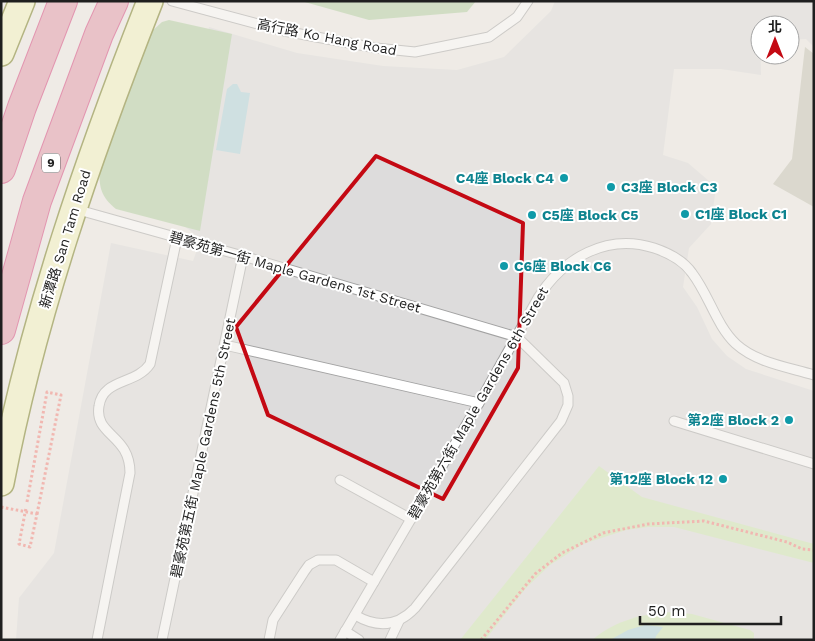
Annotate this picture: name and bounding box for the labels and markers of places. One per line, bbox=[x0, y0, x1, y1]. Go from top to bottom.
place label: C4座 Block C4 bbox=[456, 170, 554, 186]
marker: C4座 Block C4 bbox=[558, 172, 570, 184]
place label: C3座 Block C3 bbox=[621, 179, 718, 195]
marker: C3座 Block C3 bbox=[605, 181, 617, 193]
place label: C1座 Block C1 bbox=[695, 206, 787, 222]
place label: C5座 Block C5 bbox=[542, 207, 638, 223]
marker: C1座 Block C1 bbox=[679, 208, 691, 220]
marker: C5座 Block C5 bbox=[526, 209, 538, 221]
place label: C6座 Block C6 bbox=[514, 258, 612, 274]
marker: C6座 Block C6 bbox=[498, 260, 510, 272]
place label: 第2座 Block 2 bbox=[687, 412, 779, 428]
marker: 第2座 Block 2 bbox=[783, 414, 795, 426]
place label: 第12座 Block 12 bbox=[609, 471, 713, 487]
marker: 第12座 Block 12 bbox=[717, 473, 729, 485]

